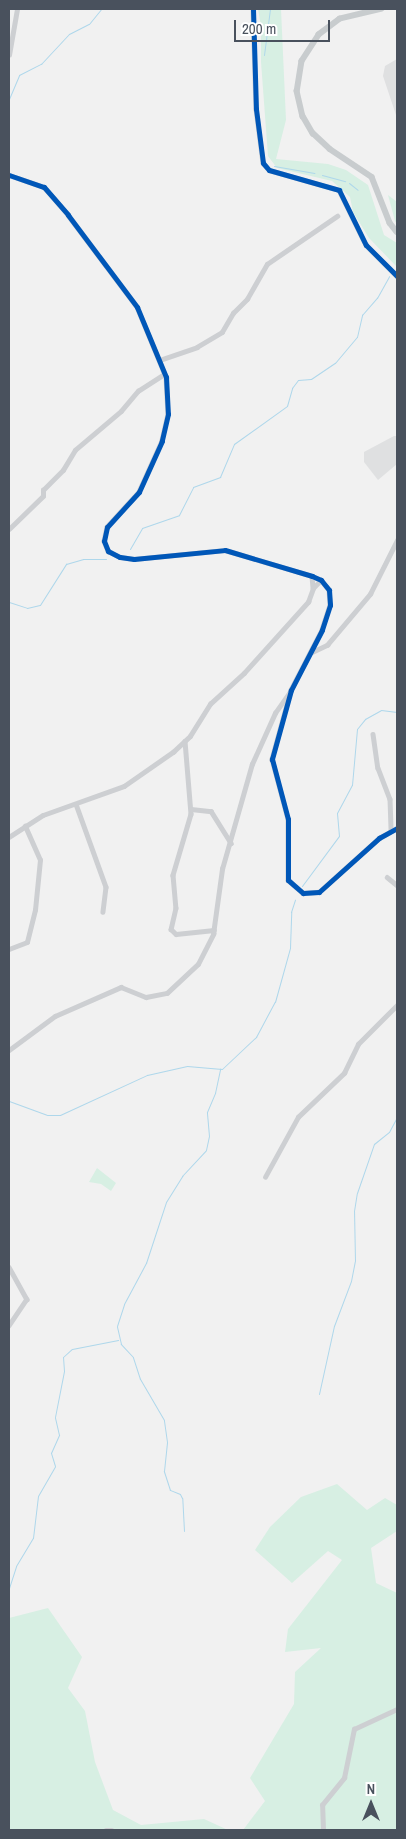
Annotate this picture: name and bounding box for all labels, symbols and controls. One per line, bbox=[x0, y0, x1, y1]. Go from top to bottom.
scale bar bbox=[236, 10, 332, 42]
text: 200 m bbox=[242, 18, 276, 39]
north arrow bbox=[346, 1779, 396, 1829]
text: N bbox=[367, 1780, 375, 1798]

